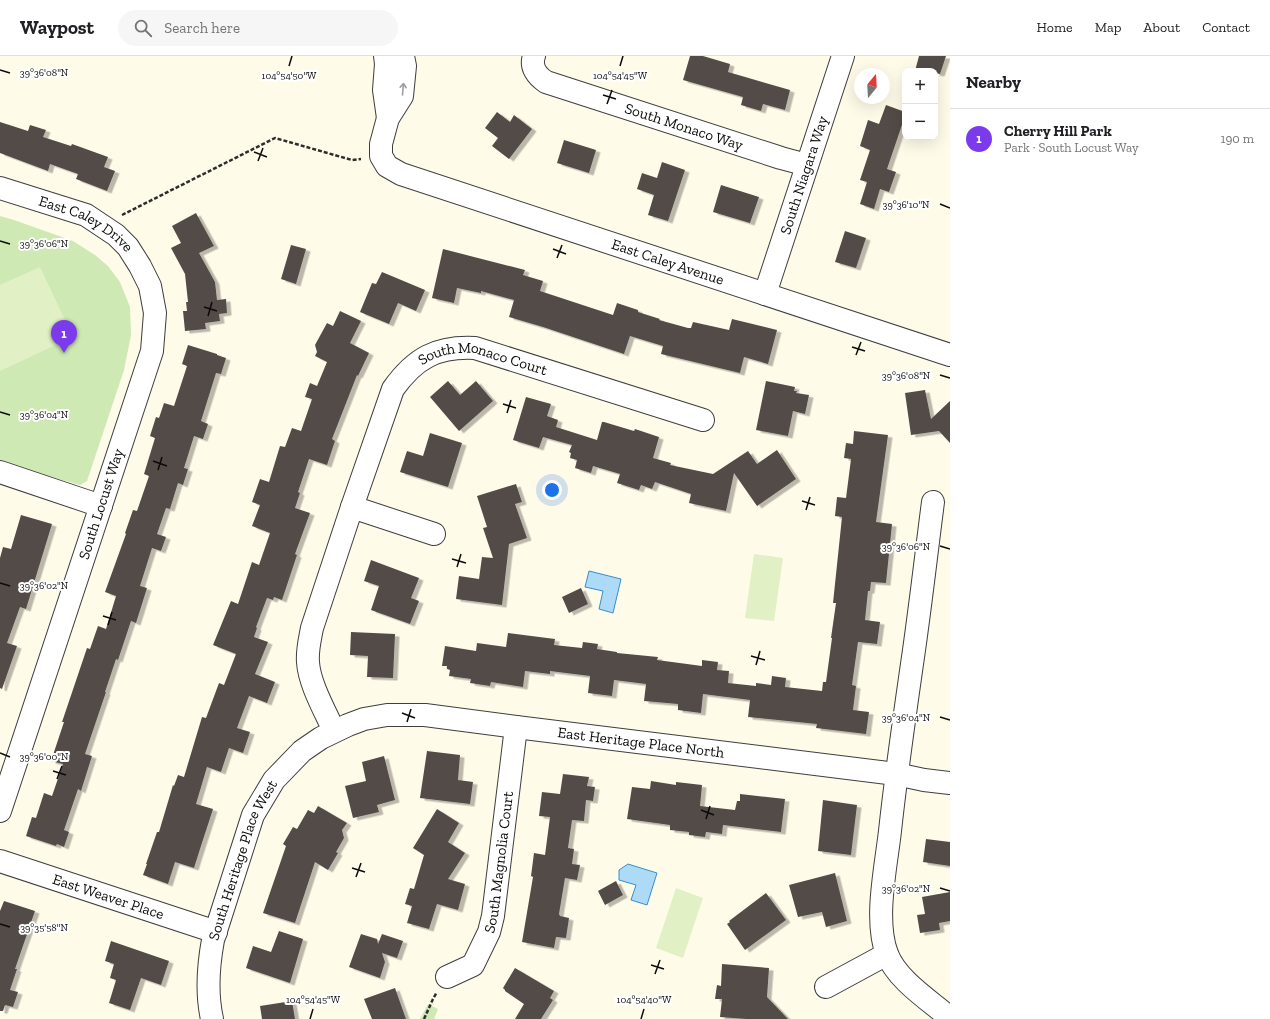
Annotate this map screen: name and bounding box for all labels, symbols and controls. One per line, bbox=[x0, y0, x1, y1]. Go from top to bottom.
search box bbox=[118, 10, 398, 46]
text: Waypost bbox=[20, 16, 94, 39]
icon: search bbox=[132, 17, 154, 39]
text: Search here bbox=[164, 19, 240, 37]
text: Home bbox=[1037, 19, 1073, 36]
text: Map bbox=[1095, 19, 1121, 36]
text: About bbox=[1143, 19, 1180, 36]
text: Contact bbox=[1202, 19, 1250, 36]
text: 39°36'08"N bbox=[20, 67, 69, 79]
north arrow bbox=[854, 68, 890, 104]
map controls bbox=[902, 68, 938, 140]
button: + bbox=[902, 68, 938, 104]
text: 104°54'50"W bbox=[262, 70, 317, 82]
text: 104°54'45"W bbox=[593, 70, 648, 82]
text: Nearby bbox=[966, 72, 1021, 92]
one-way arrow bbox=[399, 83, 406, 96]
street label: South Monaco Way bbox=[623, 99, 746, 154]
button: − bbox=[902, 104, 938, 140]
street label: South Niagara Way bbox=[776, 113, 832, 237]
text: Cherry Hill Park bbox=[1004, 122, 1112, 140]
text: 1 bbox=[976, 131, 982, 146]
text: 190 m bbox=[1220, 131, 1254, 146]
text: Park · South Locust Way bbox=[1004, 140, 1139, 155]
street label: East Caley Drive bbox=[37, 192, 138, 255]
text: 39°36'10"N bbox=[883, 199, 930, 211]
street label: East Caley Avenue bbox=[609, 235, 726, 289]
text: 39°36'06"N bbox=[20, 238, 69, 250]
pin: 1 bbox=[51, 320, 77, 353]
street label: South Monaco Court bbox=[415, 339, 550, 379]
text: 39°36'08"N bbox=[882, 370, 931, 382]
text: 39°36'04"N bbox=[20, 409, 69, 421]
street label: South Locust Way bbox=[75, 446, 128, 562]
your location bbox=[542, 480, 562, 500]
text: 39°36'06"N bbox=[882, 541, 931, 553]
text: 39°36'02"N bbox=[20, 580, 69, 592]
text: 39°36'04"N bbox=[882, 712, 931, 724]
street label: East Heritage Place North bbox=[557, 723, 726, 762]
text: 39°36'00"N bbox=[20, 751, 69, 763]
street label: South Heritage Place West bbox=[204, 776, 281, 943]
street label: South Magnolia Court bbox=[480, 790, 517, 935]
street label: East Weaver Place bbox=[50, 870, 166, 923]
text: 39°36'02"N bbox=[882, 883, 931, 895]
text: 39°35'58"N bbox=[20, 922, 68, 934]
text: 104°54'45"W bbox=[286, 994, 341, 1006]
text: 104°54'40"W bbox=[617, 994, 672, 1006]

